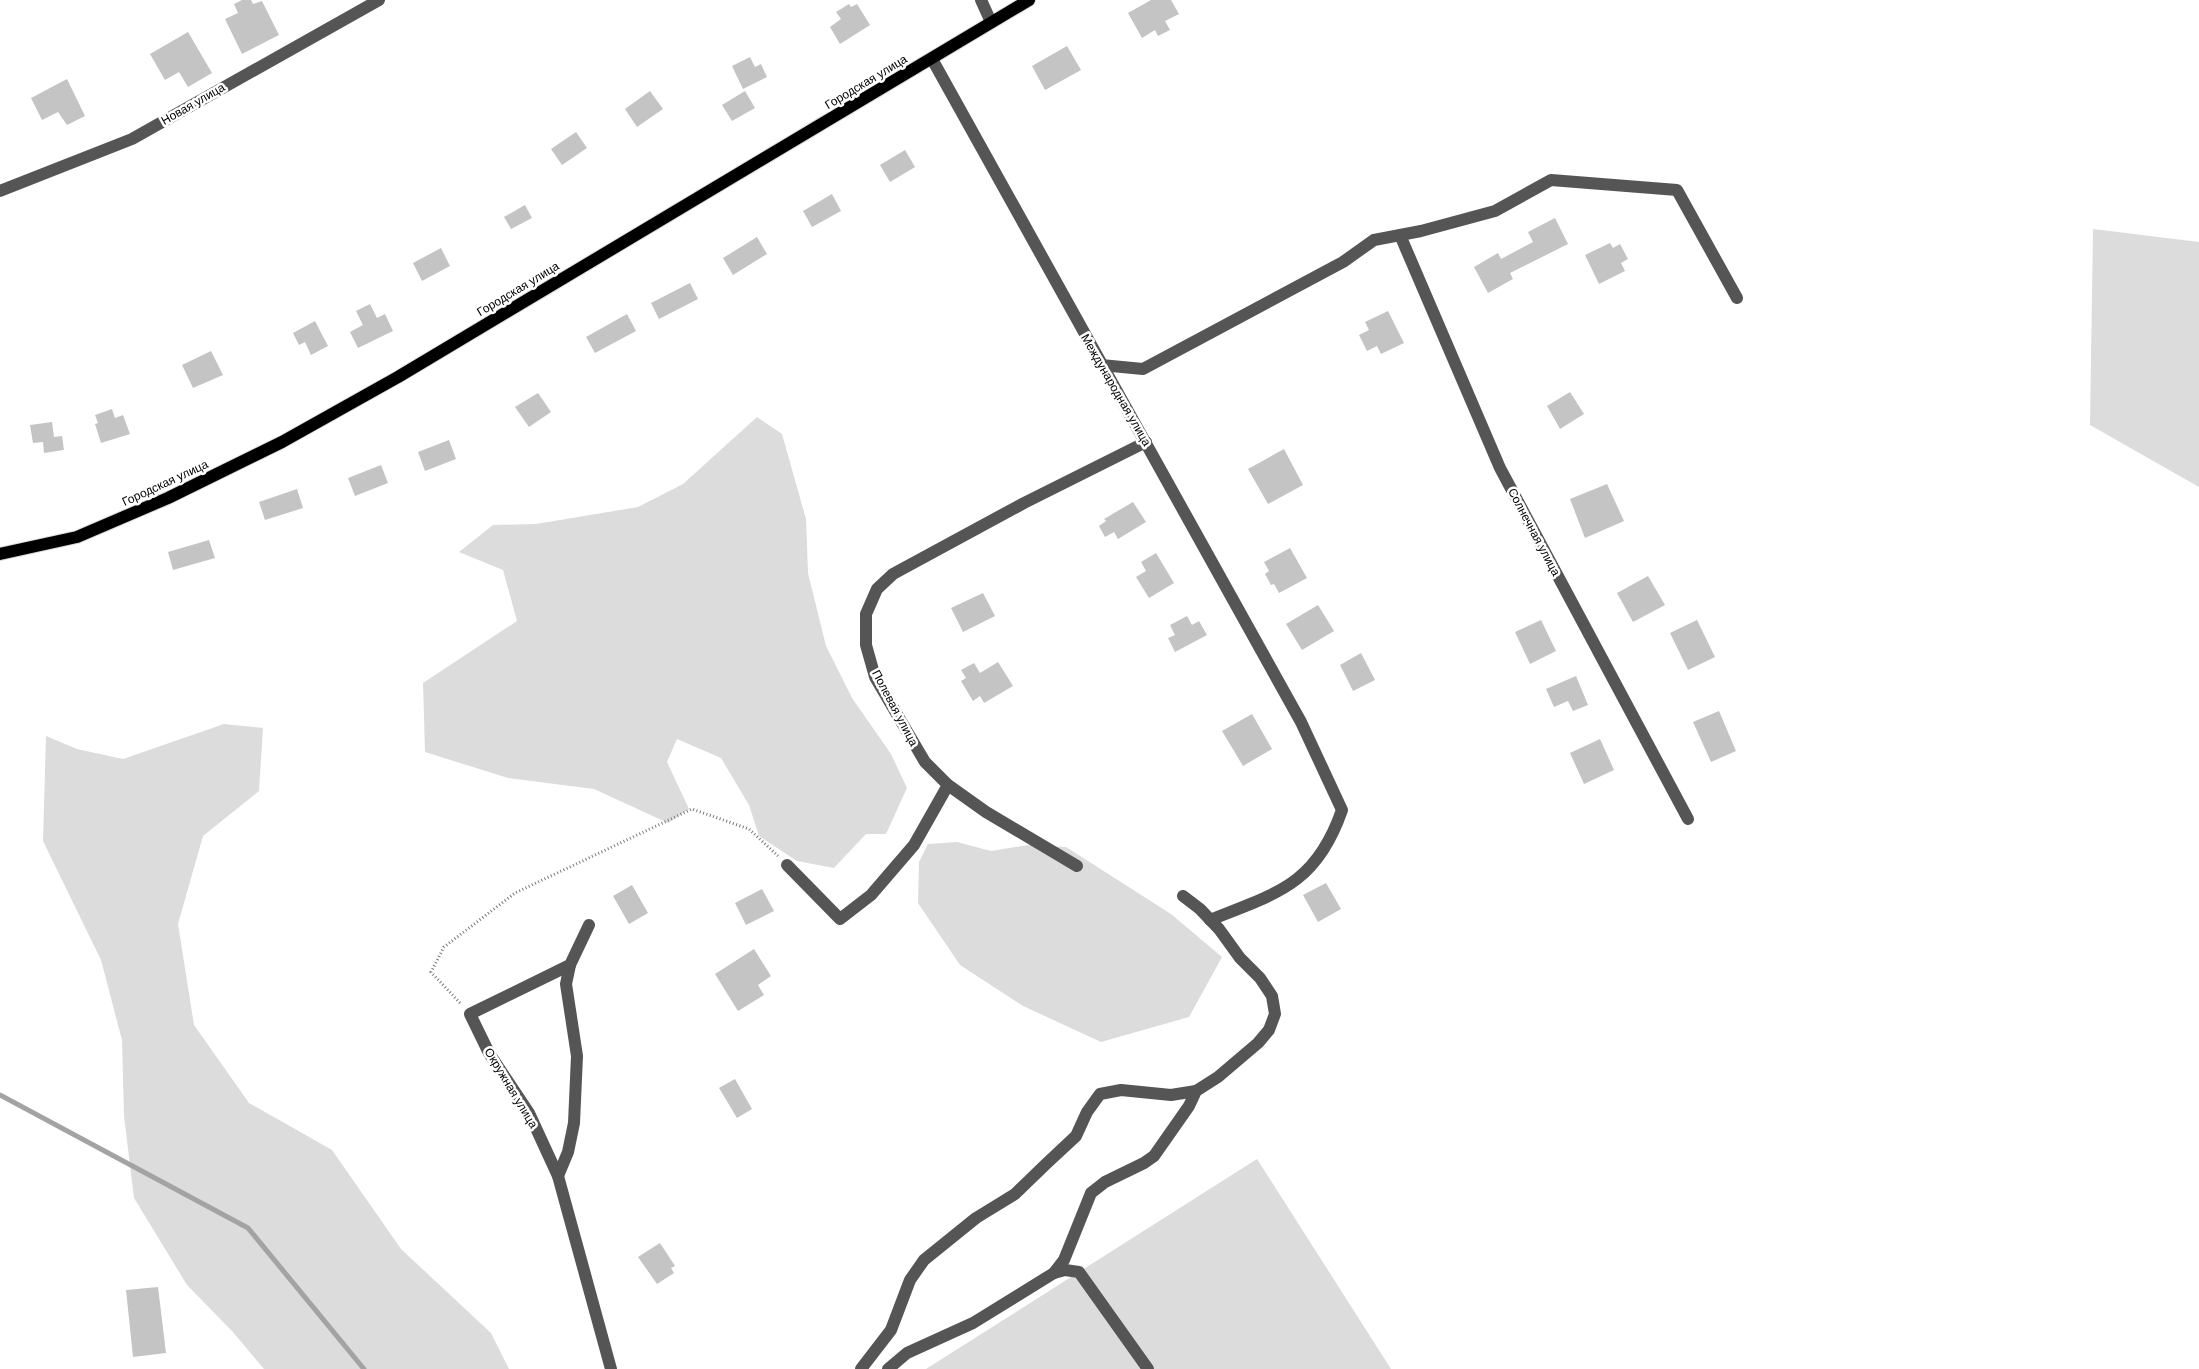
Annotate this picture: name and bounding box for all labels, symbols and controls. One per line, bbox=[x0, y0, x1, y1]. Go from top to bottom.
street label: Городская улица bbox=[822, 51, 910, 113]
street label: Новая улица bbox=[158, 79, 228, 129]
street label: Городская улица bbox=[474, 258, 562, 320]
street label: Международная улица bbox=[1077, 331, 1155, 449]
street label: Городская улица bbox=[119, 456, 211, 510]
street label: Солнечная улица bbox=[1504, 485, 1564, 579]
street label: Полевая улица bbox=[868, 667, 922, 749]
street label: Окружная улица bbox=[481, 1045, 542, 1132]

